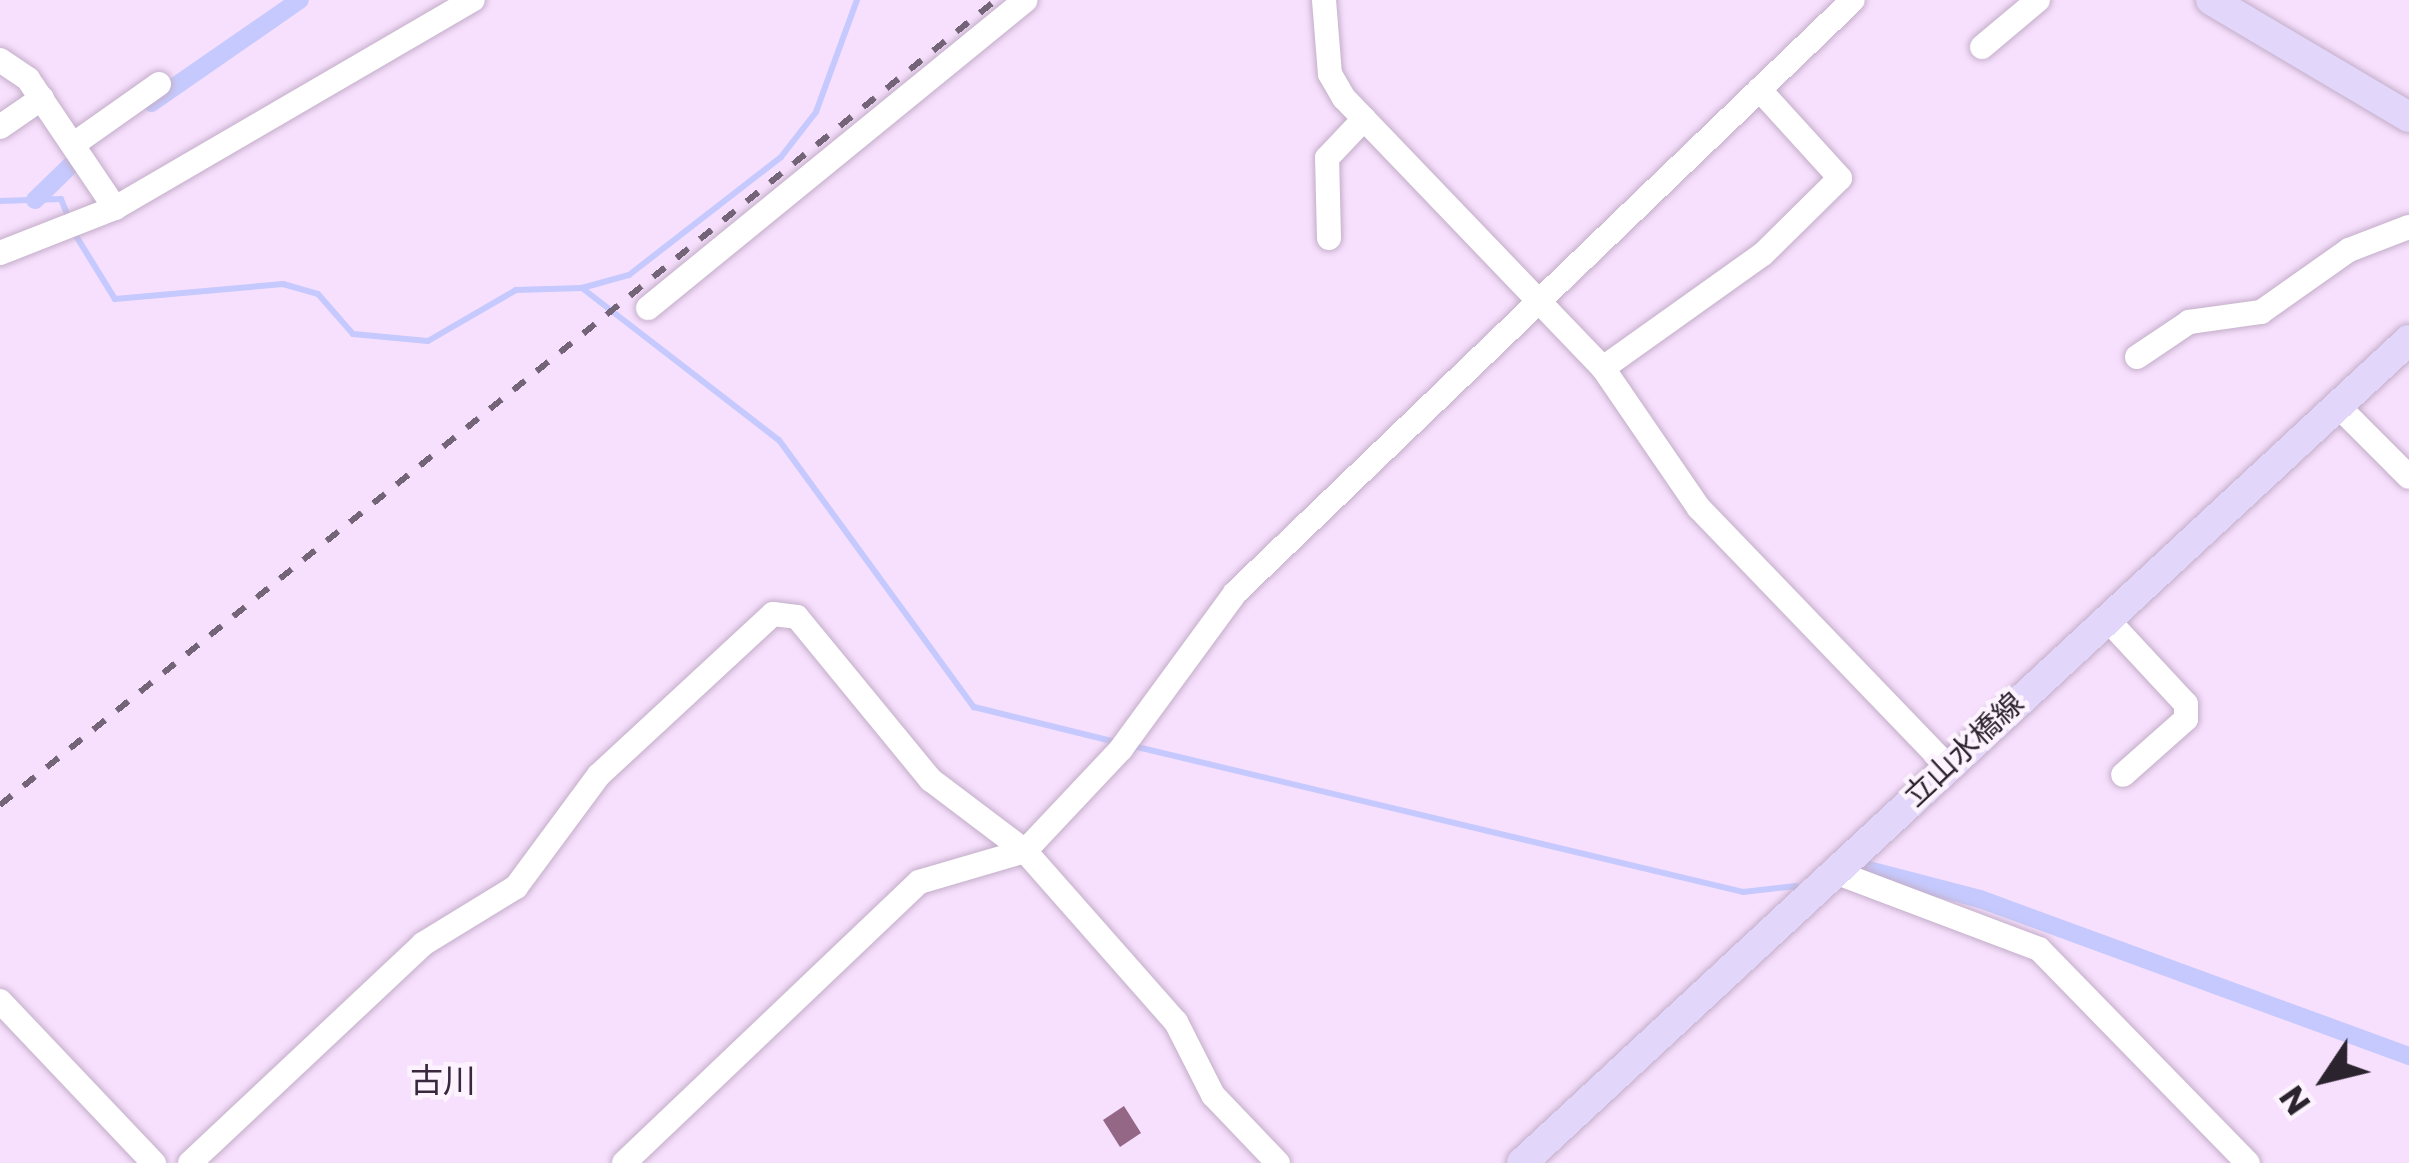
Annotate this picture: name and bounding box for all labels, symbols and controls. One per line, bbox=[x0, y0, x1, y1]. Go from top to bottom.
street label: 立山水橋線 bbox=[1897, 686, 2031, 814]
north arrow bbox=[2265, 1019, 2385, 1139]
district label: 古川 bbox=[410, 1061, 476, 1101]
text: N bbox=[2269, 1076, 2321, 1124]

